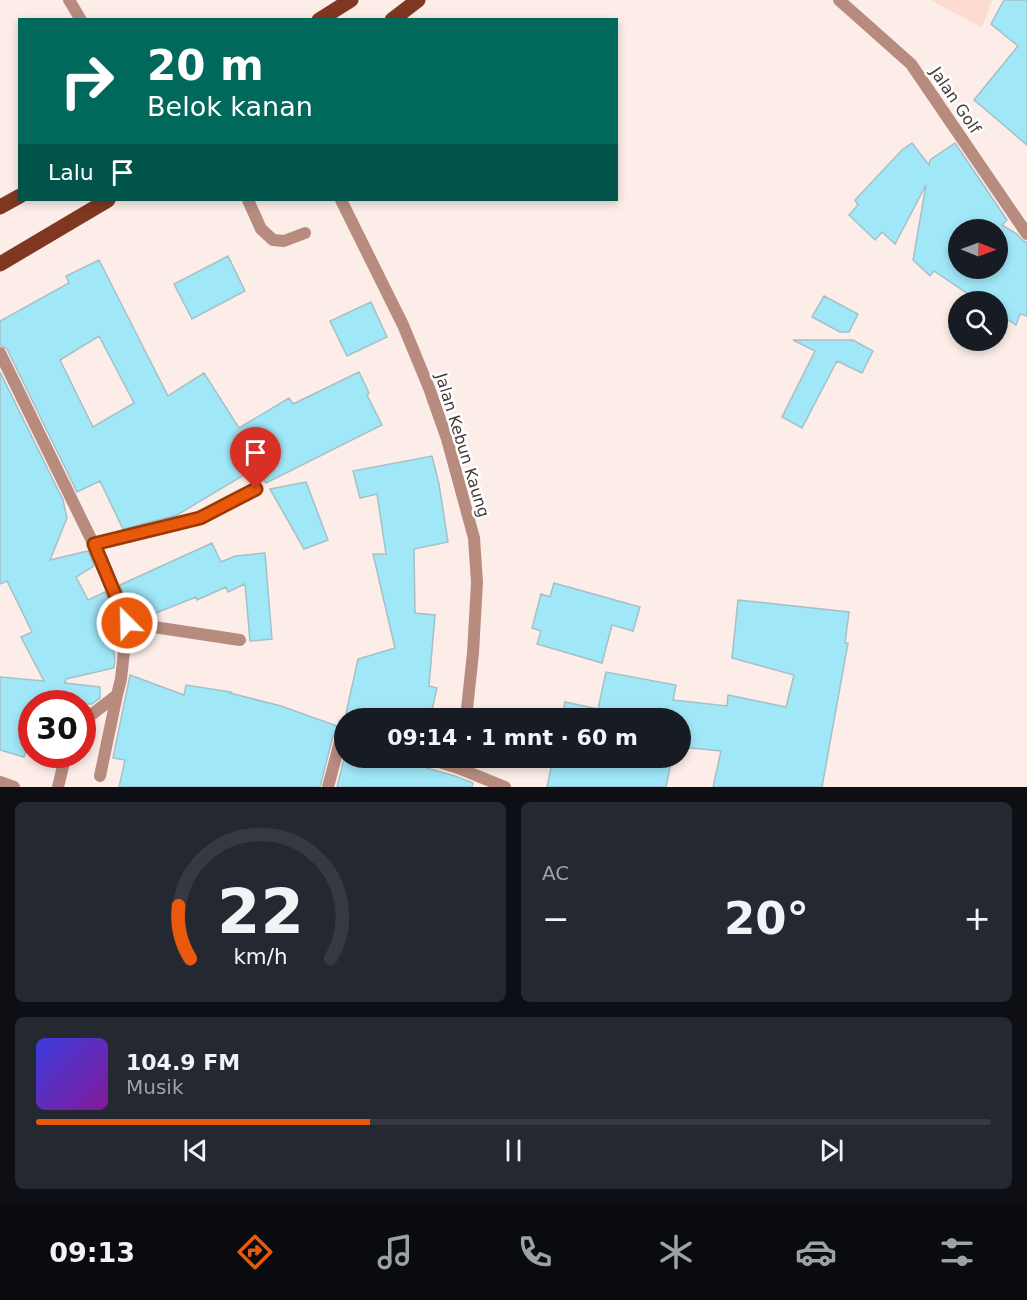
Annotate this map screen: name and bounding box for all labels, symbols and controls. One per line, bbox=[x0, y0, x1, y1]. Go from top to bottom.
text: 20 m bbox=[147, 41, 264, 90]
icon: right bbox=[48, 42, 126, 120]
street label: Jalan Golf bbox=[926, 63, 985, 138]
text: Belok kanan bbox=[147, 91, 313, 122]
icon: arrive bbox=[106, 156, 139, 189]
text: Lalu bbox=[48, 160, 94, 185]
north arrow bbox=[948, 219, 1008, 279]
map controls bbox=[948, 219, 1008, 351]
button: search bbox=[948, 291, 1008, 351]
street label: Jalan Kebun Kaung bbox=[431, 370, 493, 519]
pin bbox=[230, 427, 281, 489]
icon: arrive bbox=[239, 436, 272, 469]
position arrow bbox=[95, 591, 159, 655]
speed limit sign: 30 bbox=[18, 690, 96, 768]
text: 09:14 · 1 mnt · 60 m bbox=[387, 725, 638, 750]
text: AC bbox=[542, 861, 569, 885]
text: 22 bbox=[217, 875, 304, 948]
text: 20° bbox=[724, 892, 809, 945]
text: − bbox=[542, 899, 570, 938]
text: + bbox=[963, 899, 991, 938]
text: km/h bbox=[233, 944, 288, 969]
text: 104.9 FM bbox=[126, 1050, 240, 1075]
text: Musik bbox=[126, 1075, 184, 1099]
icon: previous bbox=[179, 1134, 212, 1167]
icon: pause bbox=[497, 1134, 530, 1167]
icon: next bbox=[815, 1134, 848, 1167]
icon: directions bbox=[234, 1231, 276, 1273]
icon: music bbox=[374, 1231, 416, 1273]
icon: phone bbox=[514, 1231, 556, 1273]
icon: climate bbox=[655, 1231, 697, 1273]
icon: car bbox=[795, 1231, 837, 1273]
icon: filters bbox=[936, 1231, 978, 1273]
text: 09:13 bbox=[49, 1237, 135, 1268]

